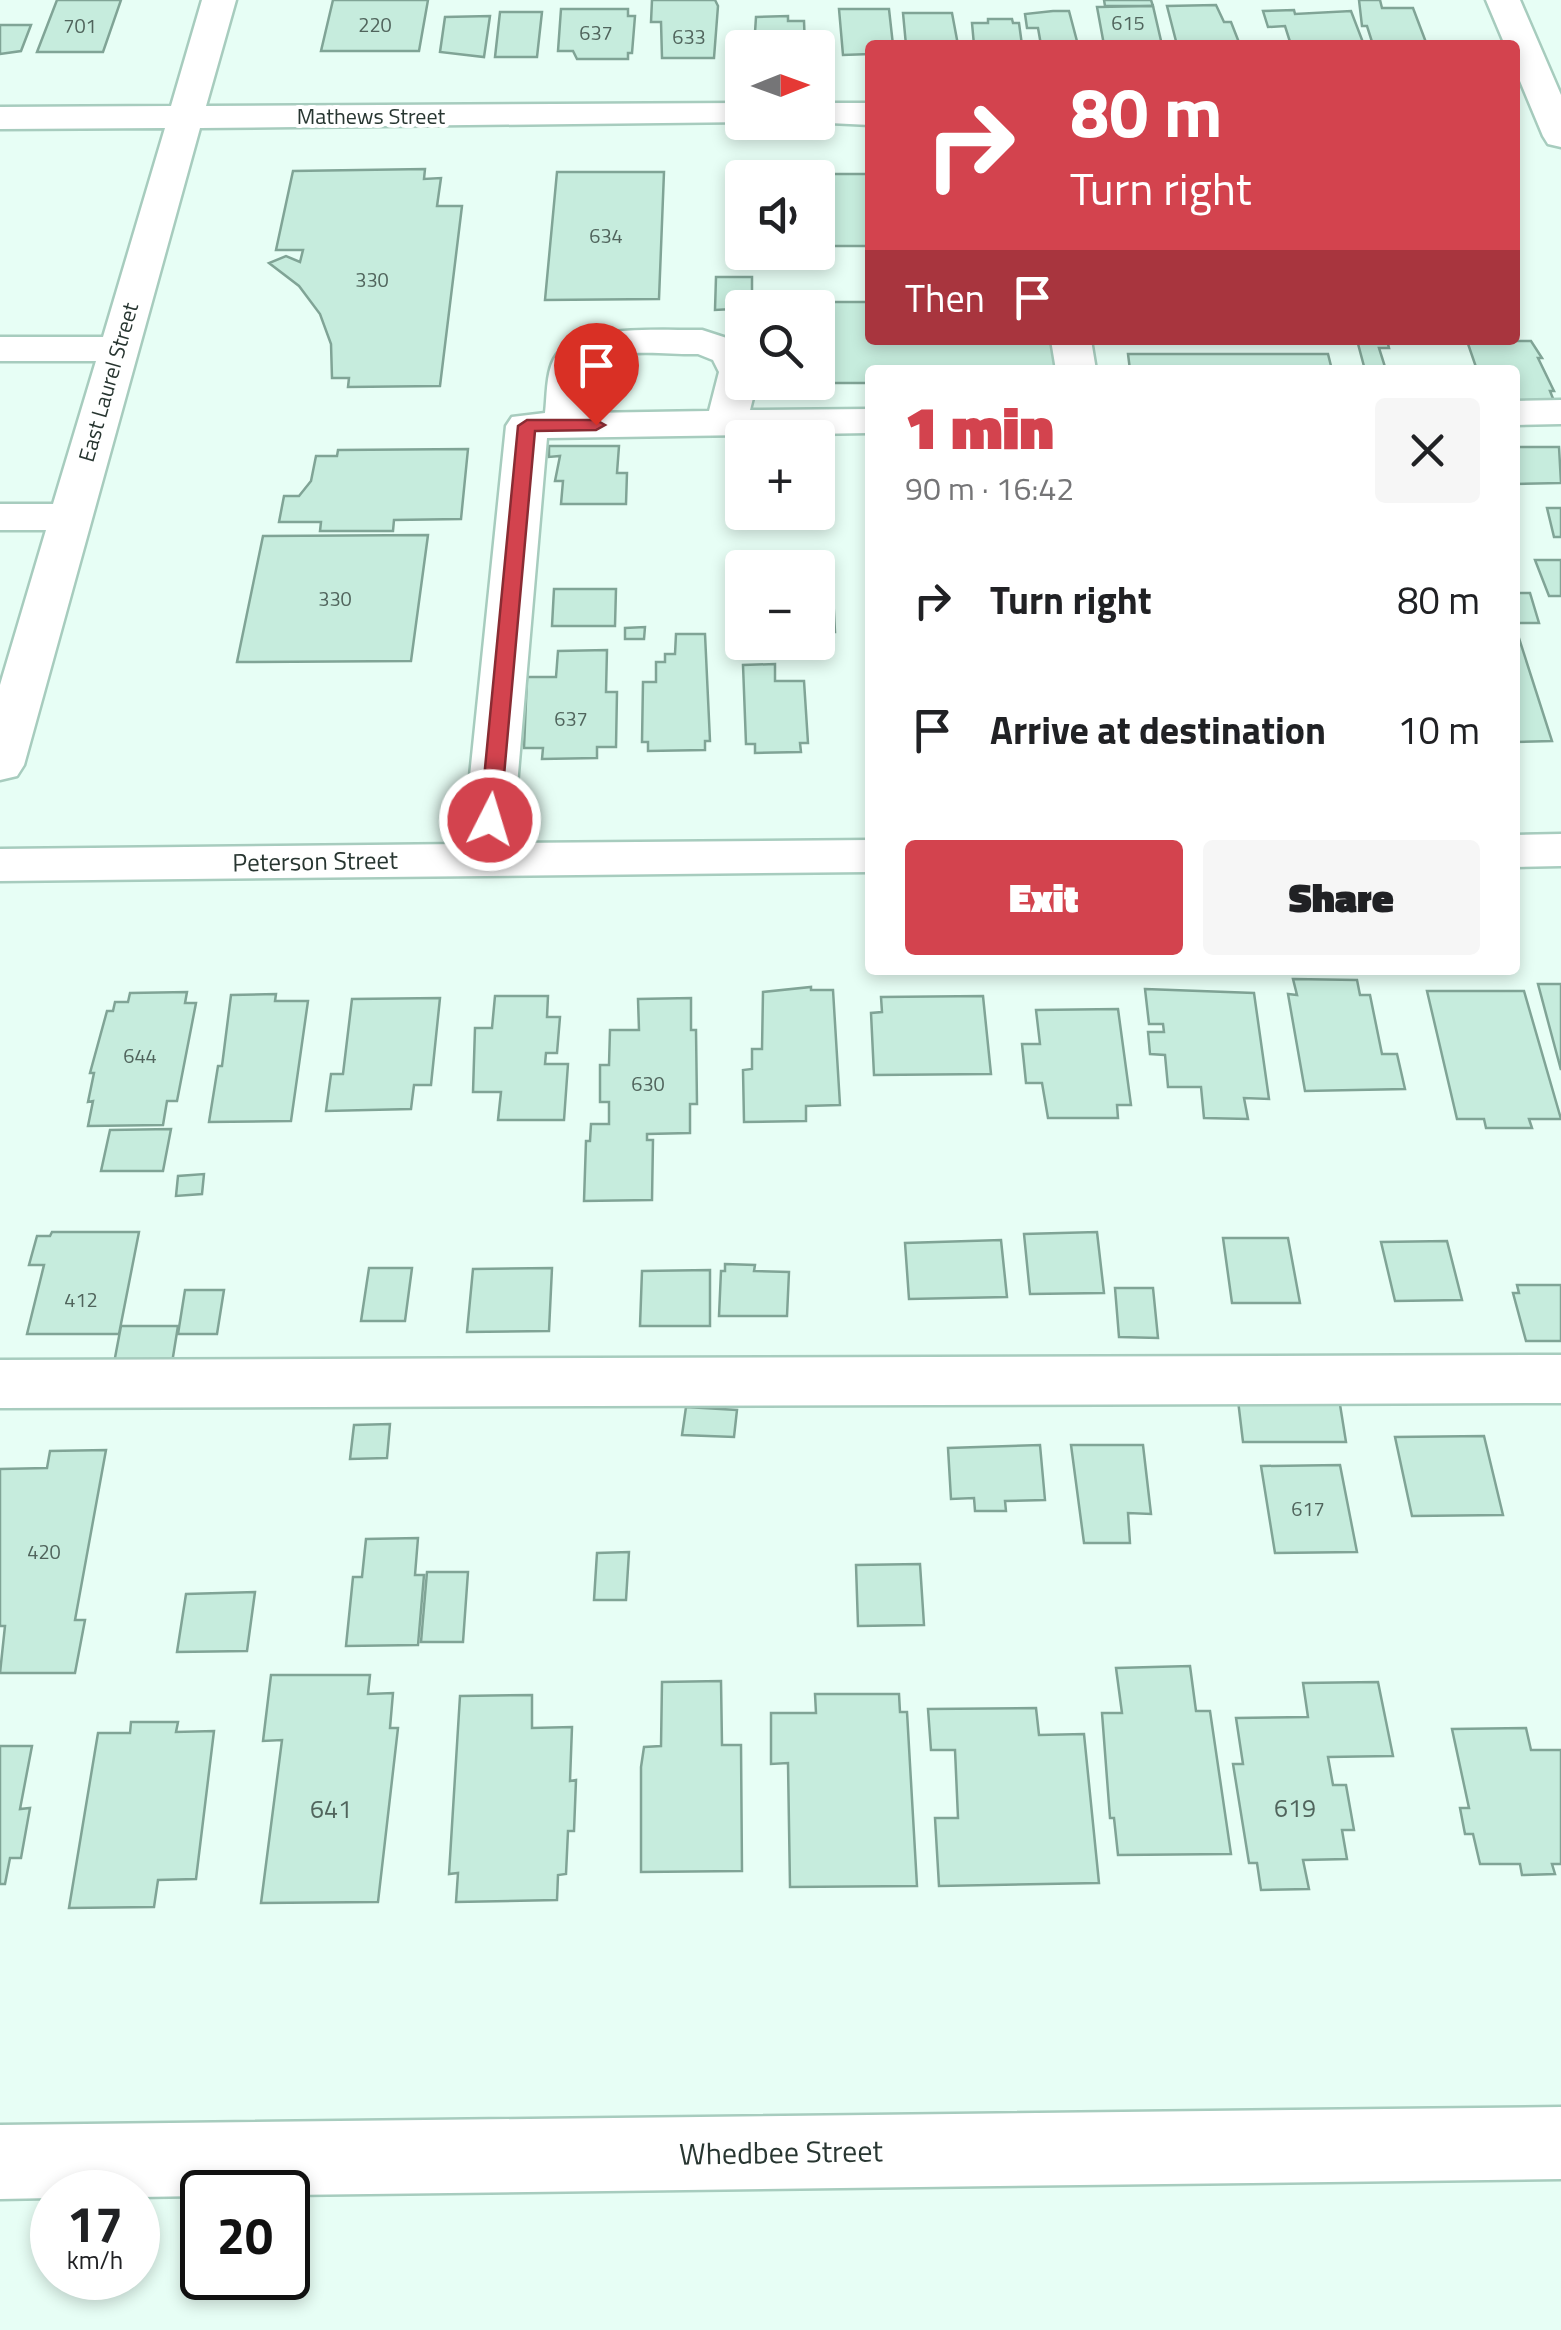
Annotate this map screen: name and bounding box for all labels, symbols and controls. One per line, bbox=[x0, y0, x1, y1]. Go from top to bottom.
house number: 615 bbox=[1111, 7, 1145, 38]
house number: 220 bbox=[358, 9, 392, 40]
house number: 701 bbox=[63, 10, 97, 41]
house number: 637 bbox=[579, 17, 613, 48]
house number: 633 bbox=[672, 21, 706, 52]
north arrow bbox=[725, 30, 835, 140]
map controls bbox=[725, 30, 835, 660]
text: 80 m bbox=[1070, 58, 1223, 164]
icon: right bbox=[905, 80, 1035, 210]
street label: Mathews Street bbox=[297, 99, 446, 133]
text: Turn right bbox=[1070, 154, 1252, 222]
button: sound bbox=[725, 160, 835, 270]
house number: 634 bbox=[589, 220, 623, 251]
house number: 330 bbox=[355, 264, 389, 295]
text: Then bbox=[905, 269, 985, 327]
icon: arrive bbox=[1005, 270, 1060, 325]
button: search bbox=[725, 290, 835, 400]
street label: East Laurel Street bbox=[69, 298, 147, 466]
pin bbox=[554, 323, 639, 426]
icon: arrive bbox=[569, 338, 624, 393]
text: 1 min bbox=[905, 381, 1054, 472]
button: close bbox=[1375, 398, 1480, 503]
button: + bbox=[725, 420, 835, 530]
text: 90 m · 16:42 bbox=[905, 464, 1074, 512]
button: − bbox=[725, 550, 835, 660]
text: Turn right bbox=[990, 571, 1152, 629]
text: 80 m bbox=[1397, 571, 1480, 629]
icon: right bbox=[905, 573, 960, 628]
house number: 330 bbox=[318, 583, 352, 614]
text: Arrive at destination bbox=[990, 701, 1326, 759]
text: 10 m bbox=[1397, 701, 1480, 759]
house number: 637 bbox=[554, 703, 588, 734]
icon: arrive bbox=[905, 703, 960, 758]
position arrow bbox=[438, 768, 542, 872]
button: Exit bbox=[905, 840, 1183, 955]
button: Share bbox=[1203, 840, 1480, 955]
street label: Peterson Street bbox=[232, 841, 398, 881]
house number: 644 bbox=[123, 1040, 157, 1071]
house number: 630 bbox=[631, 1068, 665, 1099]
house number: 412 bbox=[64, 1284, 98, 1315]
house number: 617 bbox=[1291, 1493, 1325, 1524]
house number: 420 bbox=[27, 1536, 61, 1567]
house number: 619 bbox=[1274, 1789, 1316, 1827]
house number: 641 bbox=[310, 1790, 352, 1828]
street label: Whedbee Street bbox=[679, 2127, 884, 2177]
speed limit sign: 20 bbox=[180, 2170, 310, 2300]
text: 17 bbox=[67, 2185, 123, 2261]
text: km/h bbox=[67, 2241, 123, 2279]

